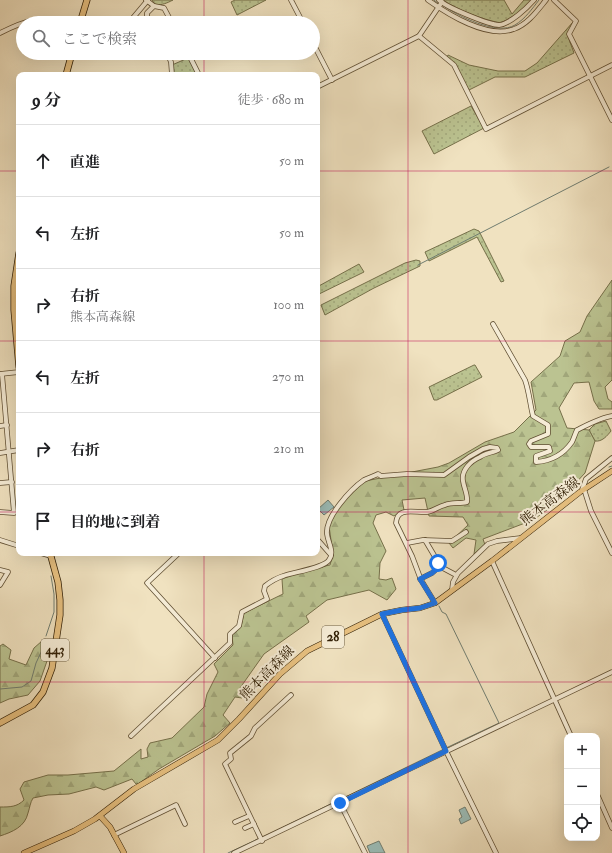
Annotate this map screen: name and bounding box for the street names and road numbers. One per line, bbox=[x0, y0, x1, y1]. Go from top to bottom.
street label: 熊本高森線 bbox=[517, 473, 583, 529]
road number: 28 bbox=[322, 626, 344, 648]
road number: 443 bbox=[41, 639, 69, 661]
street label: 熊本高森線 bbox=[236, 642, 298, 704]

